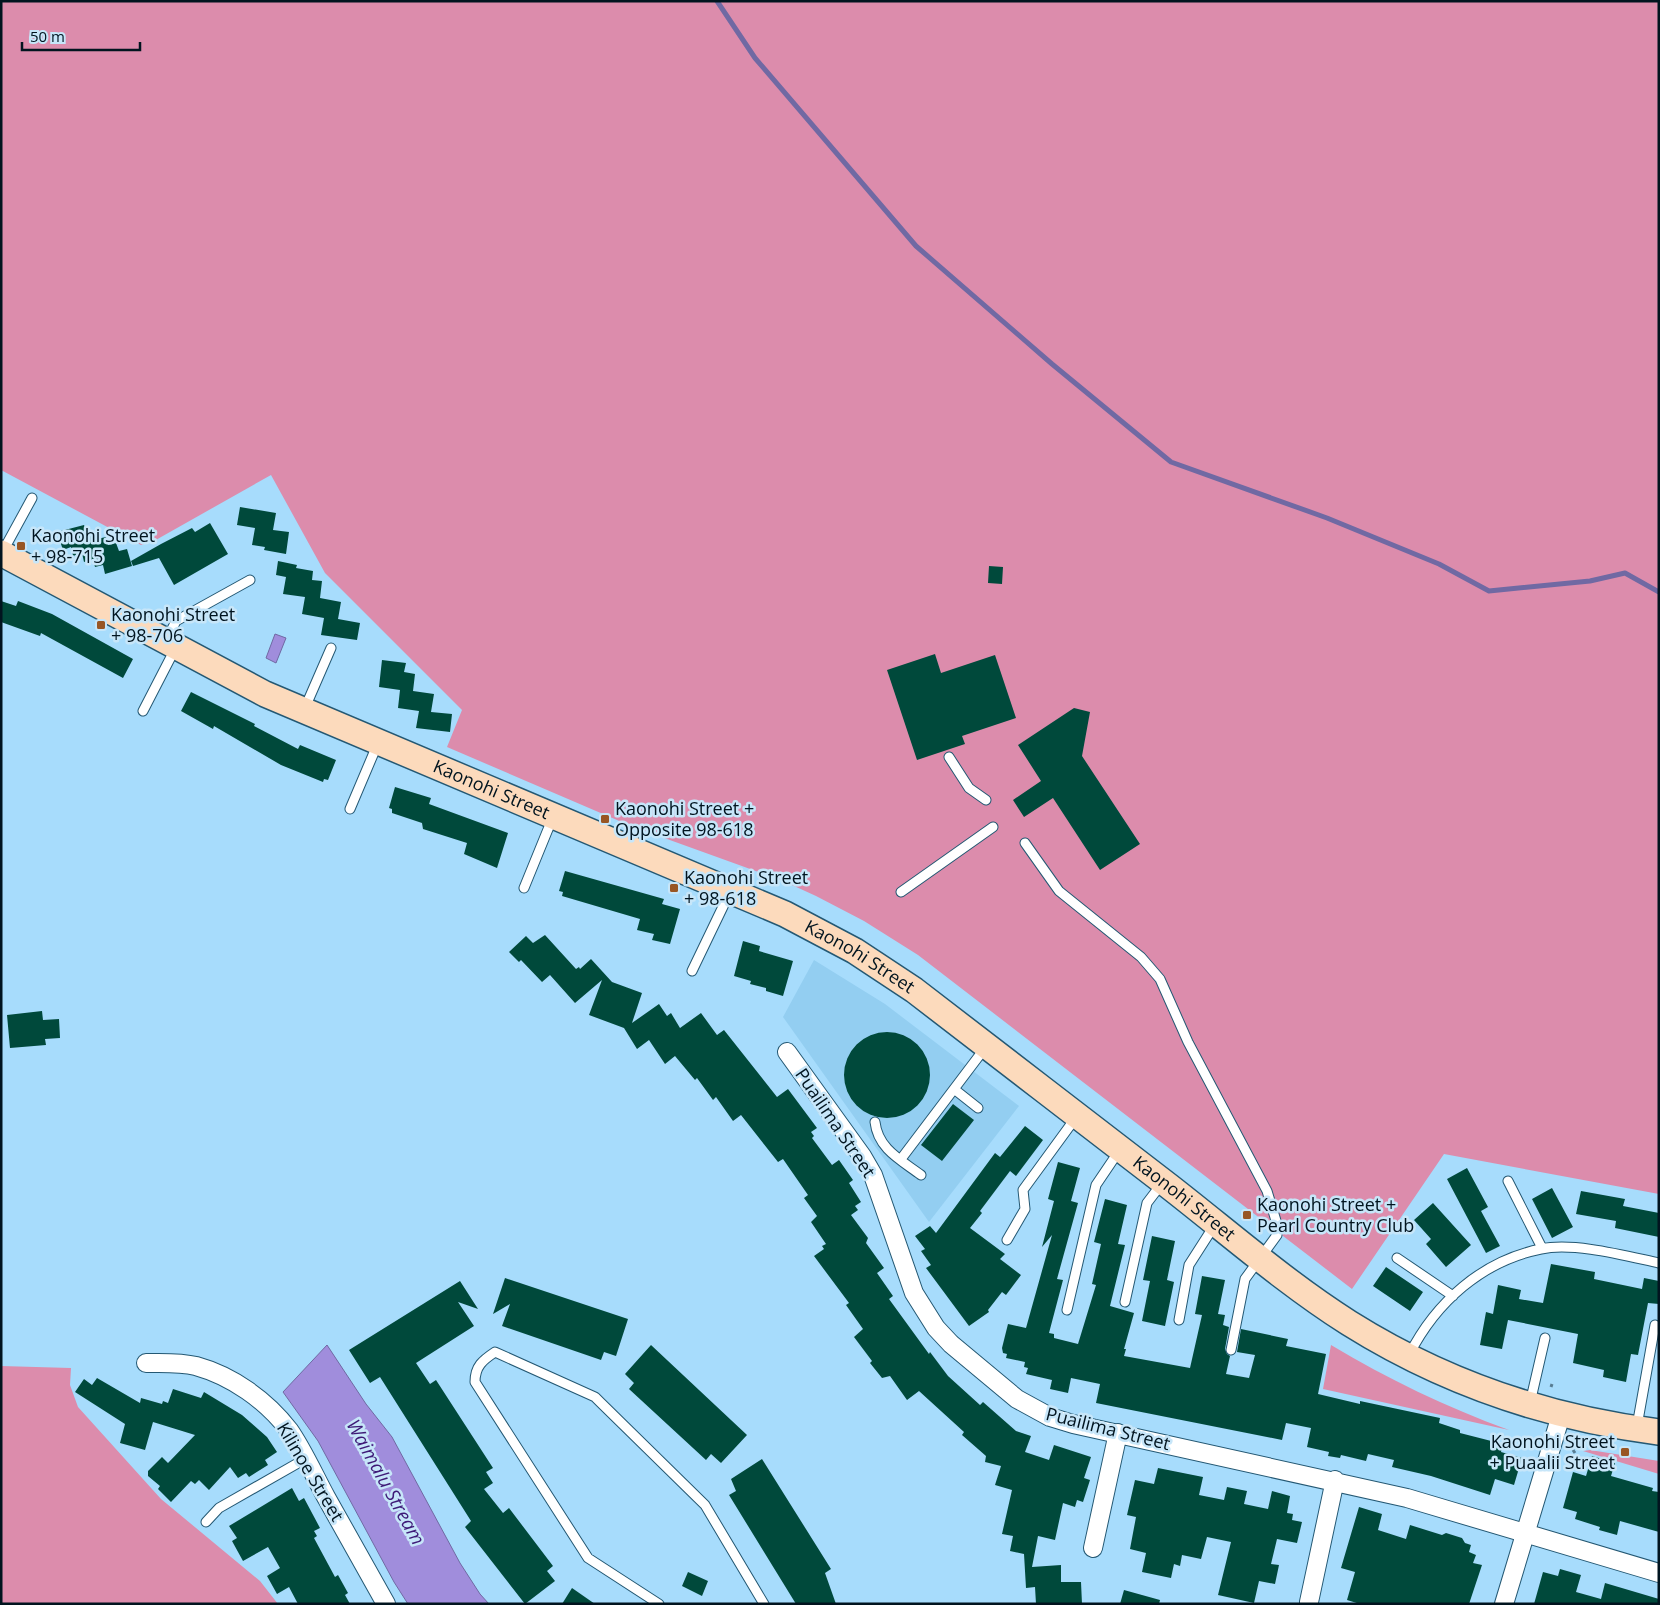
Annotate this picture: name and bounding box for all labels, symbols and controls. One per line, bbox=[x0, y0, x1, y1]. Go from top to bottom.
scale bar bbox=[22, 20, 140, 52]
text: 50 m bbox=[30, 26, 65, 46]
place label: Kaonohi Street + 98-715 bbox=[31, 523, 155, 568]
marker: Kaonohi Street + 98-715 bbox=[15, 540, 27, 552]
place label: Kaonohi Street + 98-706 bbox=[111, 602, 235, 647]
marker: Kaonohi Street + 98-706 bbox=[95, 619, 107, 631]
street label: Kaonohi Street bbox=[430, 754, 554, 824]
place label: Kaonohi Street + Opposite 98-618 bbox=[615, 796, 754, 841]
marker: Kaonohi Street + Opposite 98-618 bbox=[599, 813, 611, 825]
place label: Kaonohi Street + 98-618 bbox=[684, 865, 808, 910]
marker: Kaonohi Street + 98-618 bbox=[668, 882, 680, 894]
street label: Kaonohi Street bbox=[801, 914, 920, 998]
street label: Puailima Street bbox=[790, 1063, 881, 1182]
street label: Kaonohi Street bbox=[1128, 1150, 1241, 1246]
place label: Kaonohi Street + Pearl Country Club bbox=[1257, 1192, 1414, 1237]
marker: Kaonohi Street + Pearl Country Club bbox=[1241, 1209, 1253, 1221]
street label: Puailima Street bbox=[1044, 1401, 1173, 1455]
water label: Waimalu Stream bbox=[341, 1415, 431, 1549]
street label: Kilinoe Street bbox=[272, 1417, 350, 1525]
place label: Kaonohi Street + Puaalii Street bbox=[1490, 1429, 1615, 1474]
marker: Kaonohi Street + Puaalii Street bbox=[1619, 1446, 1631, 1458]

